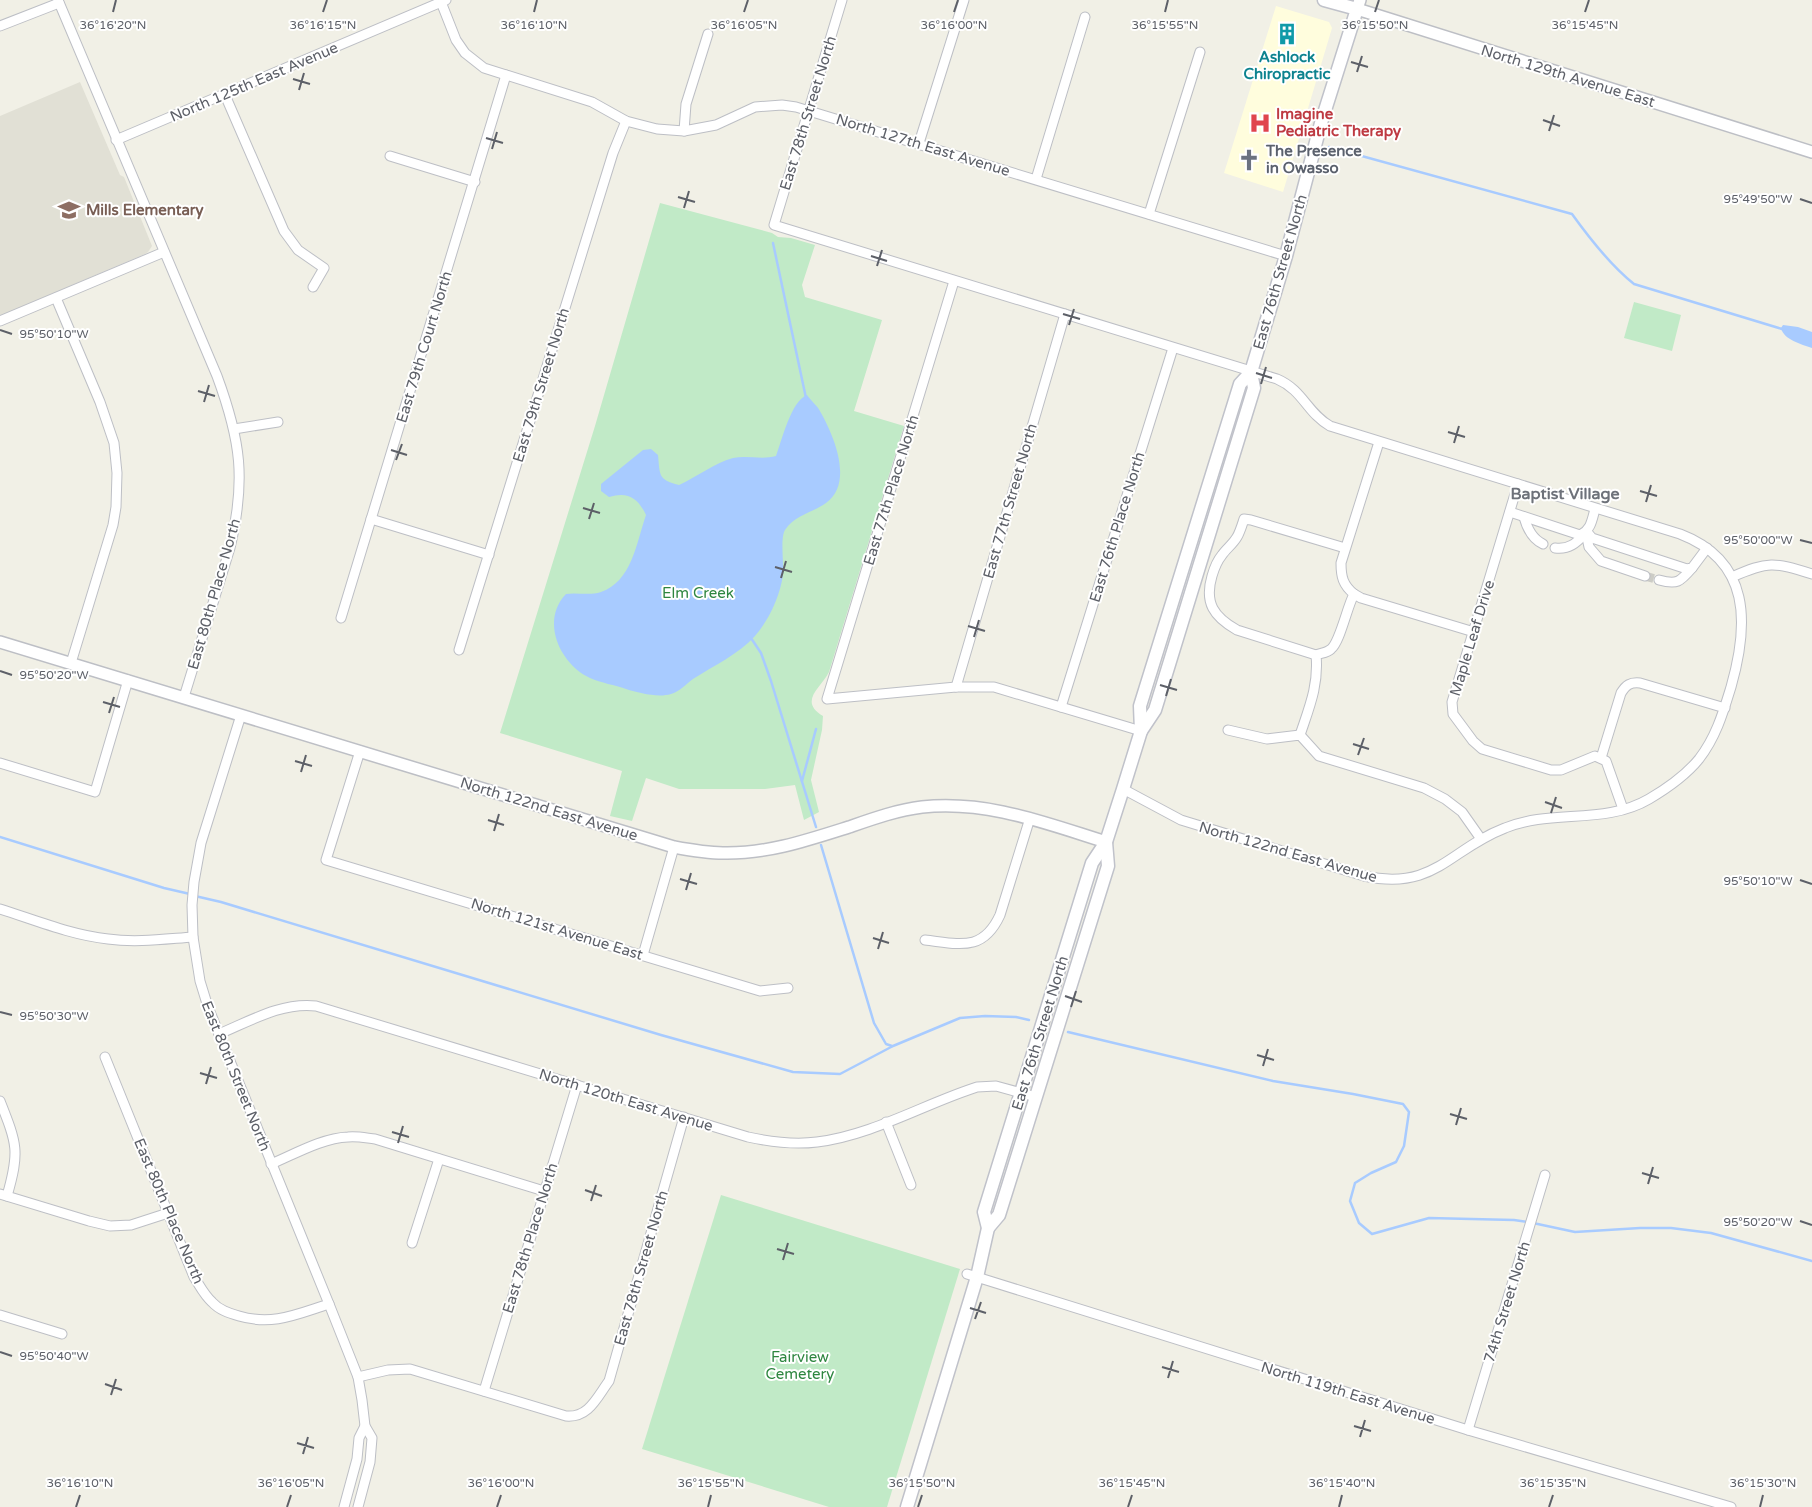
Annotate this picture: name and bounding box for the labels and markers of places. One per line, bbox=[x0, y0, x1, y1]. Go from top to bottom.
building icon: Ashlock Chiropractic bbox=[1274, 21, 1300, 47]
place label: Ashlock Chiropractic bbox=[1243, 48, 1331, 84]
place label: Imagine Pediatric Therapy bbox=[1276, 105, 1401, 141]
hospital icon: Imagine Pediatric Therapy bbox=[1247, 110, 1273, 136]
place label: The Presence in Owasso bbox=[1265, 142, 1362, 177]
church icon: The Presence in Owasso bbox=[1236, 147, 1262, 173]
school or university icon: Mills Elementary bbox=[56, 197, 82, 223]
place label: Mills Elementary bbox=[86, 201, 204, 220]

